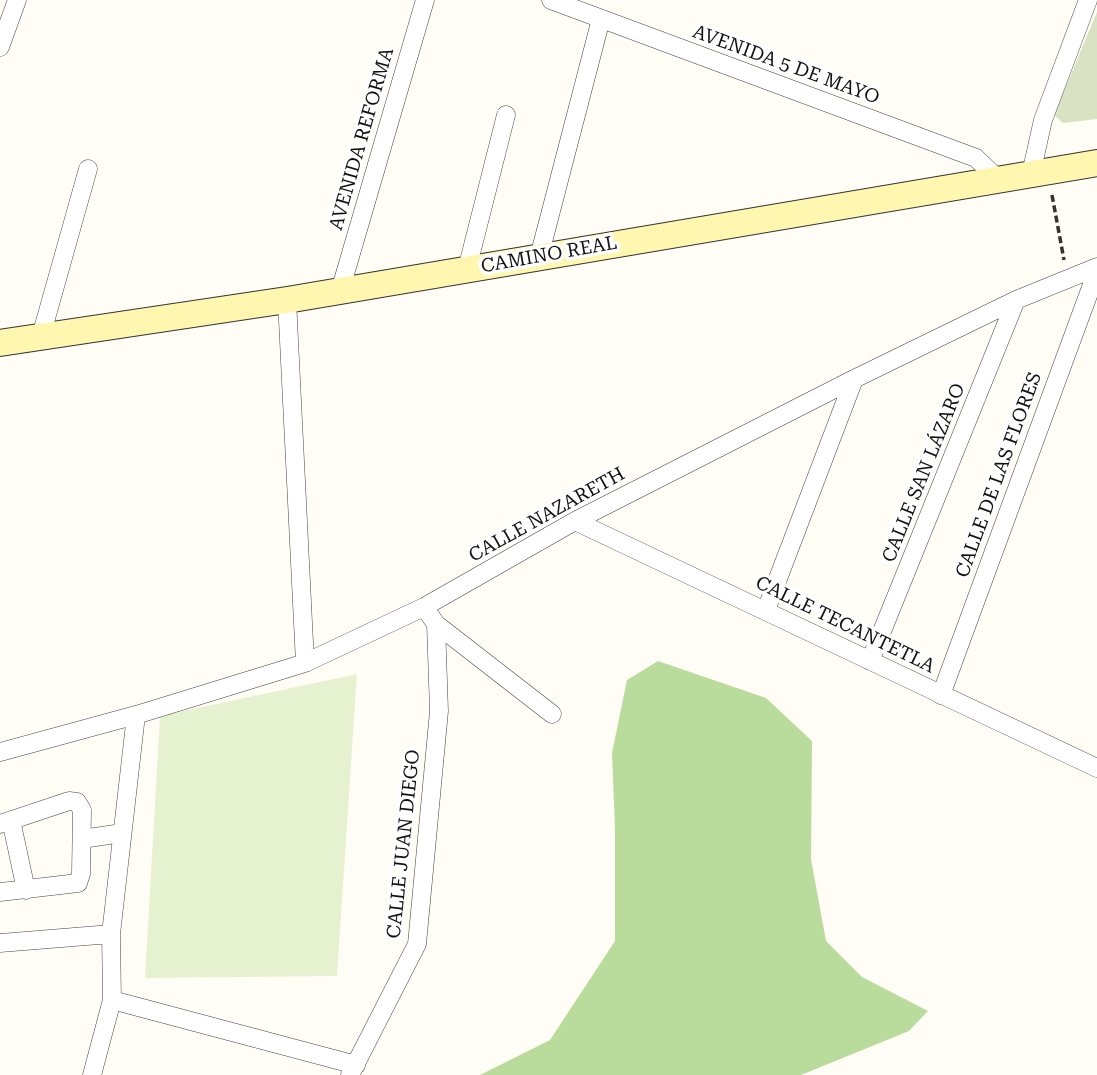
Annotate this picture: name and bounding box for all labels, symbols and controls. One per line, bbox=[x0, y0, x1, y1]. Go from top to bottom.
street label: AVENIDA 5 DE MAYO bbox=[689, 21, 883, 109]
street label: AVENIDA REFORMA bbox=[325, 45, 399, 233]
street label: CAMINO REAL bbox=[479, 232, 619, 278]
street label: CALLE DE LAS FLORES bbox=[951, 369, 1047, 581]
street label: CALLE SAN LÁZARO bbox=[878, 380, 970, 566]
street label: CALLE NAZARETH bbox=[465, 463, 629, 567]
street label: CALLE TECANTETLA bbox=[752, 572, 938, 678]
street label: CALLE JUAN DIEGO bbox=[383, 748, 425, 940]

